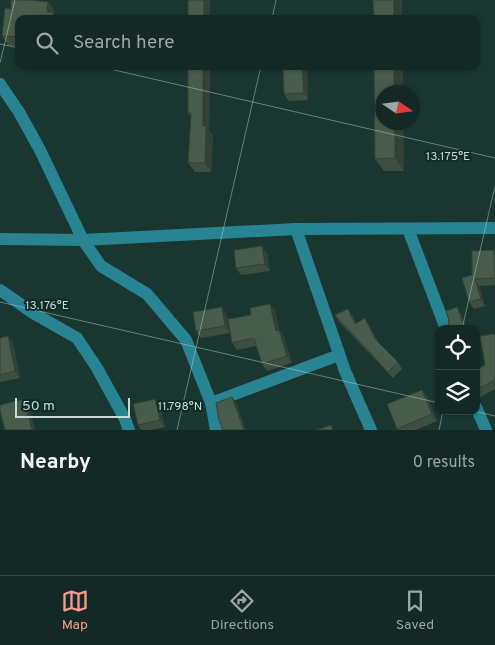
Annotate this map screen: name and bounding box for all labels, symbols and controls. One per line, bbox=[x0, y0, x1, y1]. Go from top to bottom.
search box bbox=[15, 15, 480, 70]
icon: search bbox=[33, 29, 61, 57]
text: Search here bbox=[73, 31, 175, 55]
north arrow bbox=[375, 85, 420, 130]
text: 13.175°E bbox=[426, 149, 470, 165]
text: 13.176°E bbox=[25, 298, 69, 314]
map controls bbox=[435, 325, 480, 415]
button: locate bbox=[435, 325, 480, 370]
button: layers bbox=[435, 370, 480, 415]
scale bar bbox=[15, 395, 130, 418]
text: 50 m bbox=[22, 398, 55, 415]
text: 11.798°N bbox=[158, 399, 202, 415]
text: Nearby bbox=[20, 449, 91, 476]
text: 0 results bbox=[413, 453, 475, 473]
tab: Map bbox=[61, 587, 89, 634]
tab: Directions bbox=[210, 587, 274, 634]
tab: Saved bbox=[396, 587, 434, 634]

